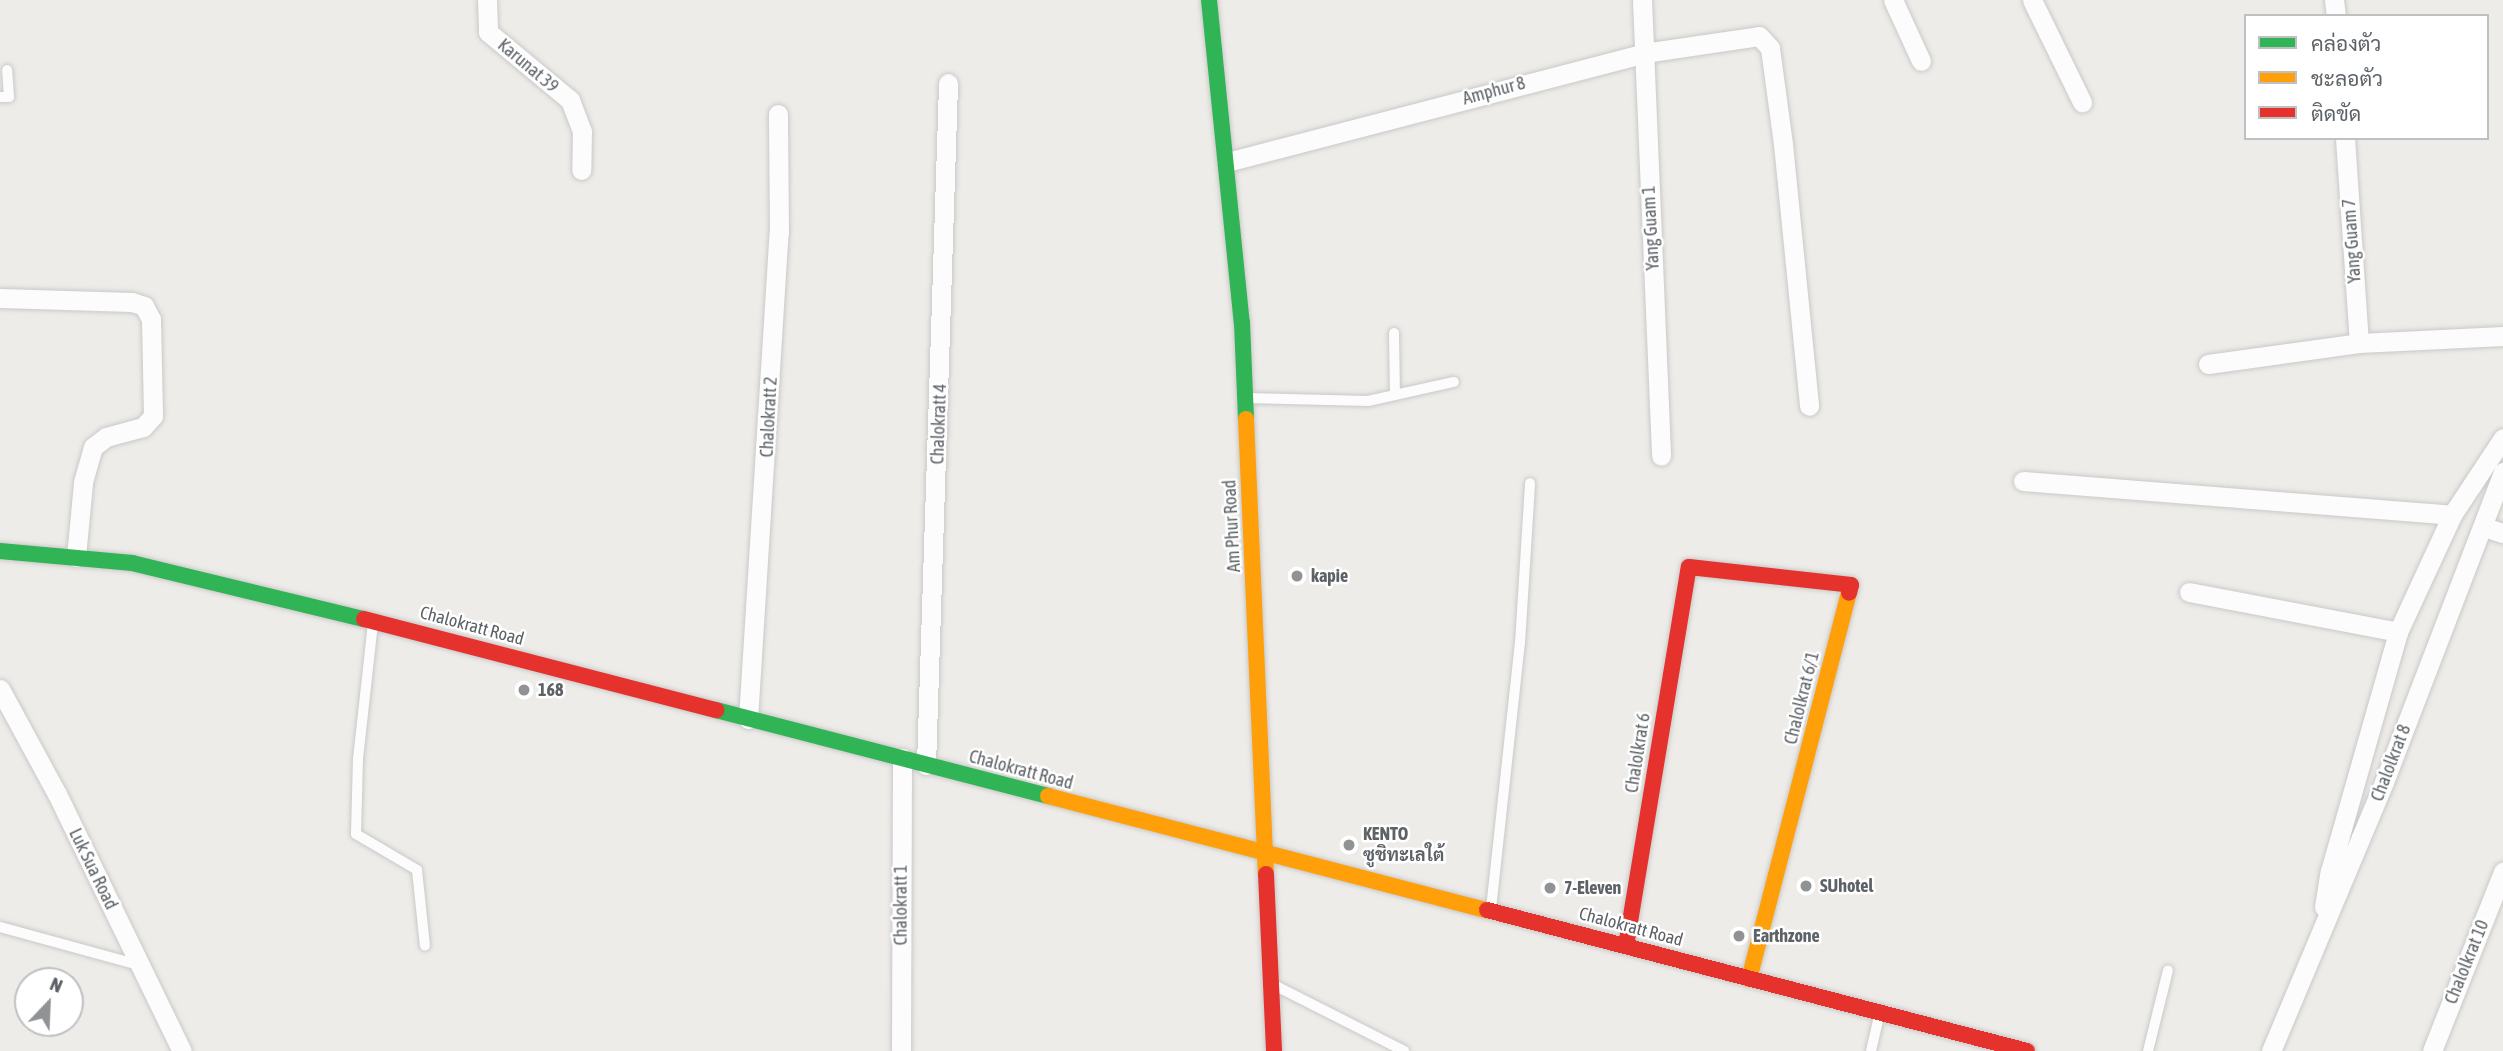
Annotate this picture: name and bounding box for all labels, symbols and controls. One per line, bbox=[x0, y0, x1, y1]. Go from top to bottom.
legend bbox=[2244, 14, 2489, 140]
text: คล่องตัว bbox=[2311, 31, 2381, 55]
street label: Karunat 39 bbox=[493, 34, 563, 98]
text: ชะลอตัว bbox=[2311, 66, 2383, 90]
street label: Amphur 8 bbox=[1460, 72, 1528, 110]
text: ติดขัด bbox=[2311, 101, 2361, 125]
street label: Yang Guam 1 bbox=[1638, 185, 1664, 271]
street label: Yang Guam 7 bbox=[2338, 198, 2366, 284]
street label: Chalokratt 2 bbox=[756, 376, 782, 458]
street label: Chalokratt 4 bbox=[927, 383, 951, 465]
street label: Am Phur Road bbox=[1219, 479, 1245, 573]
place label: kapie bbox=[1311, 565, 1348, 587]
marker: kapie bbox=[1289, 568, 1305, 584]
street label: Chalokratt Road bbox=[418, 602, 526, 650]
street label: Chalolkrat 6/1 bbox=[1780, 649, 1824, 747]
place label: 168 bbox=[538, 679, 563, 701]
marker: 168 bbox=[516, 682, 532, 698]
street label: Chalolkrat 6 bbox=[1621, 712, 1655, 794]
street label: Chalolkrat 8 bbox=[2367, 722, 2415, 804]
street label: Chalokratt Road bbox=[967, 746, 1075, 794]
place label: KENTO ซูชิทะเลใต้ bbox=[1363, 824, 1444, 866]
street label: Luk Sua Road bbox=[64, 825, 122, 913]
marker: KENTO ซูชิทะเลใต้ bbox=[1341, 837, 1357, 853]
street label: Chalokratt 1 bbox=[890, 865, 912, 945]
place label: SUhotel bbox=[1820, 875, 1873, 897]
place label: 7-Eleven bbox=[1564, 877, 1621, 899]
marker: SUhotel bbox=[1798, 878, 1814, 894]
marker: 7-Eleven bbox=[1542, 880, 1558, 896]
street label: Chalokratt Road bbox=[1577, 903, 1685, 951]
street label: Chalolkrat 10 bbox=[2440, 917, 2494, 1007]
place label: Earthzone bbox=[1753, 925, 1820, 947]
marker: Earthzone bbox=[1731, 928, 1747, 944]
north arrow bbox=[14, 967, 84, 1037]
text: N bbox=[47, 972, 66, 997]

